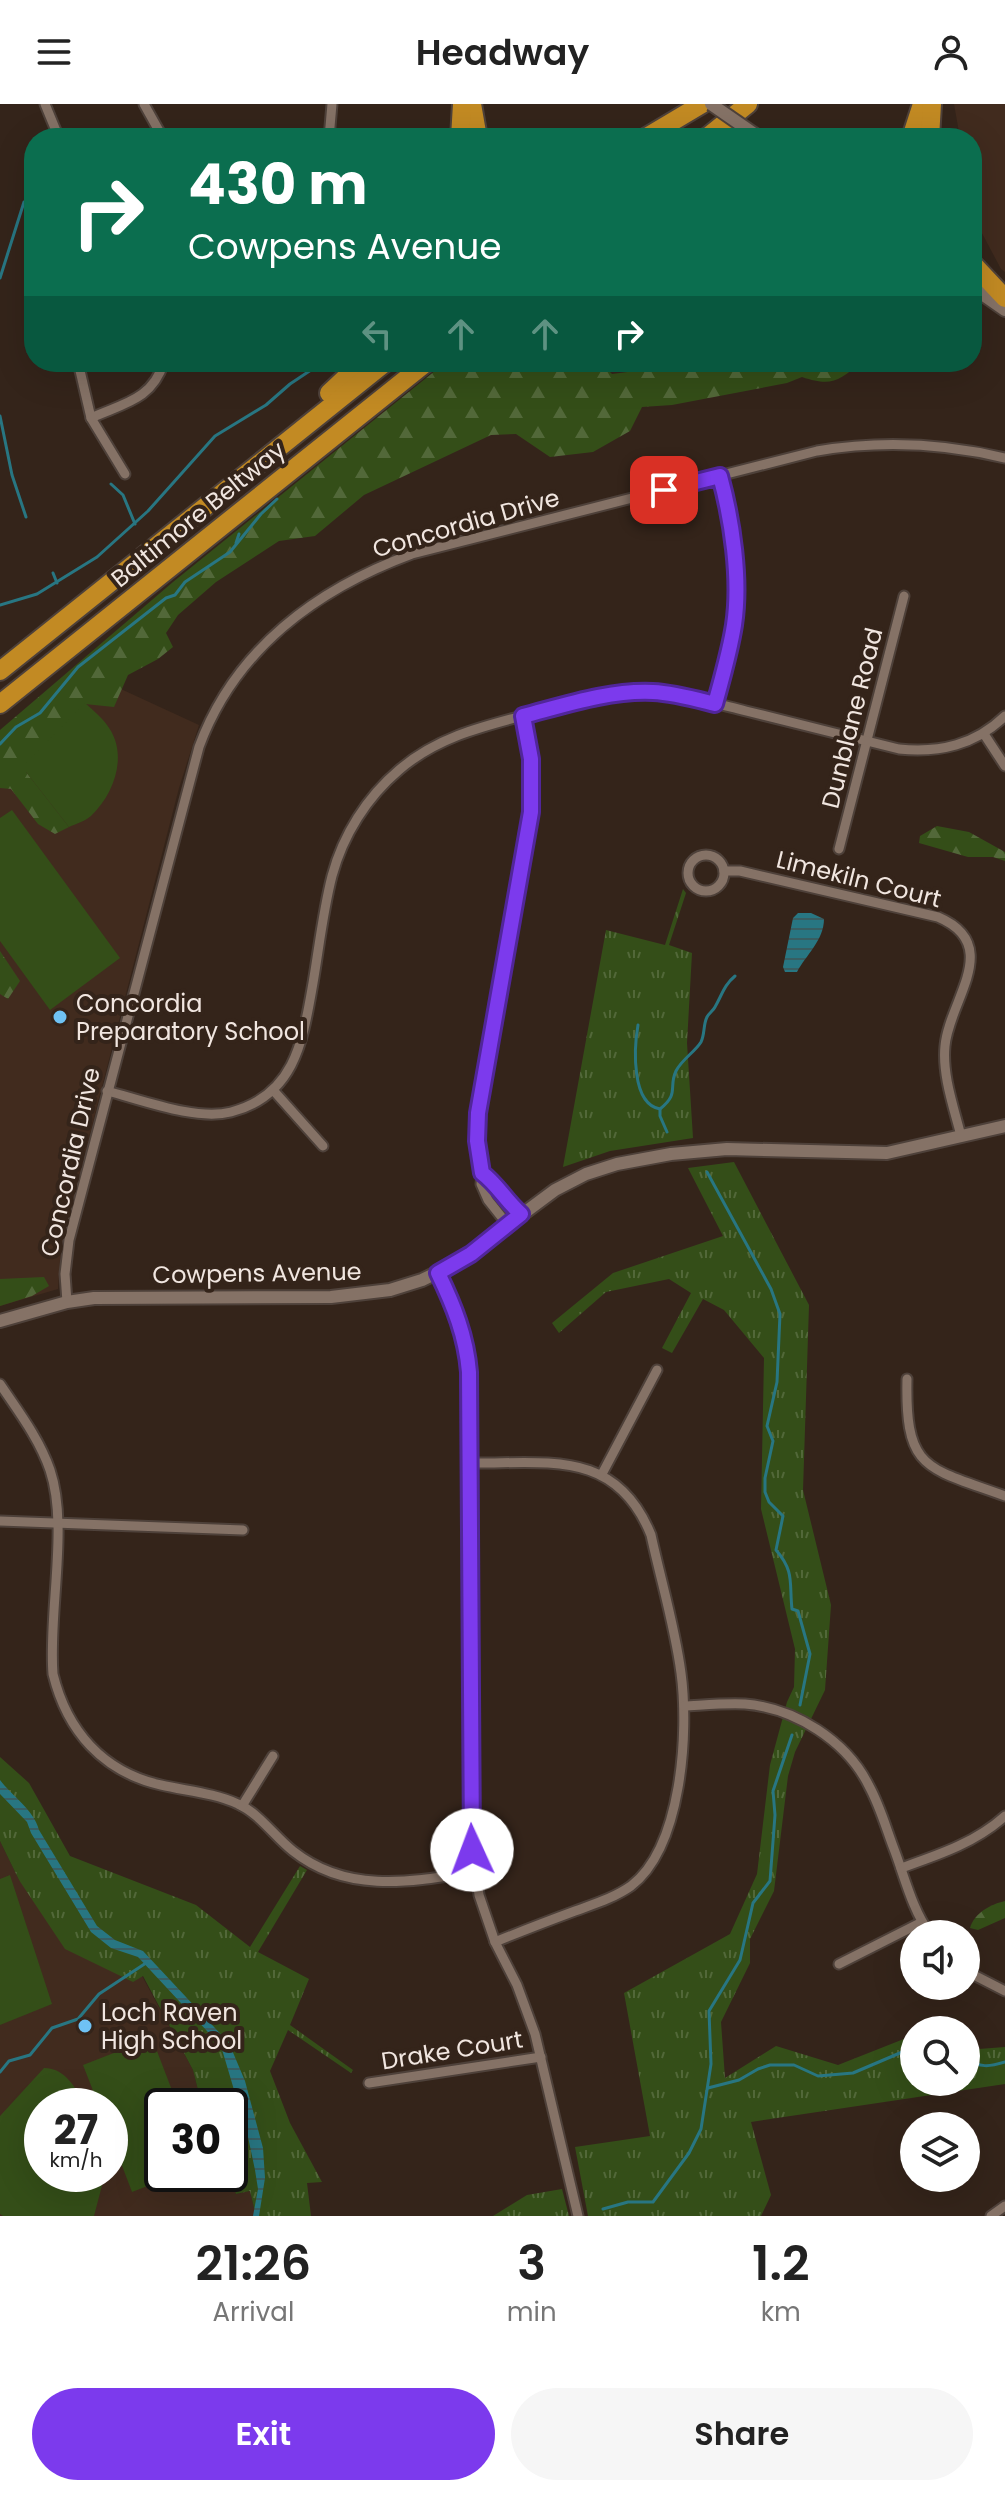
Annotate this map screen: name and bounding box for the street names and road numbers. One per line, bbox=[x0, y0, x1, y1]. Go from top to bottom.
street label: Baltimore Beltway bbox=[104, 433, 292, 595]
street label: Concordia Drive bbox=[369, 481, 563, 565]
street label: Dunblane Road bbox=[814, 624, 890, 812]
street label: Limekiln Court bbox=[773, 843, 945, 915]
street label: Concordia Drive bbox=[32, 1064, 108, 1260]
street label: Cowpens Avenue bbox=[152, 1255, 362, 1291]
street label: Drake Court bbox=[379, 2023, 525, 2077]

